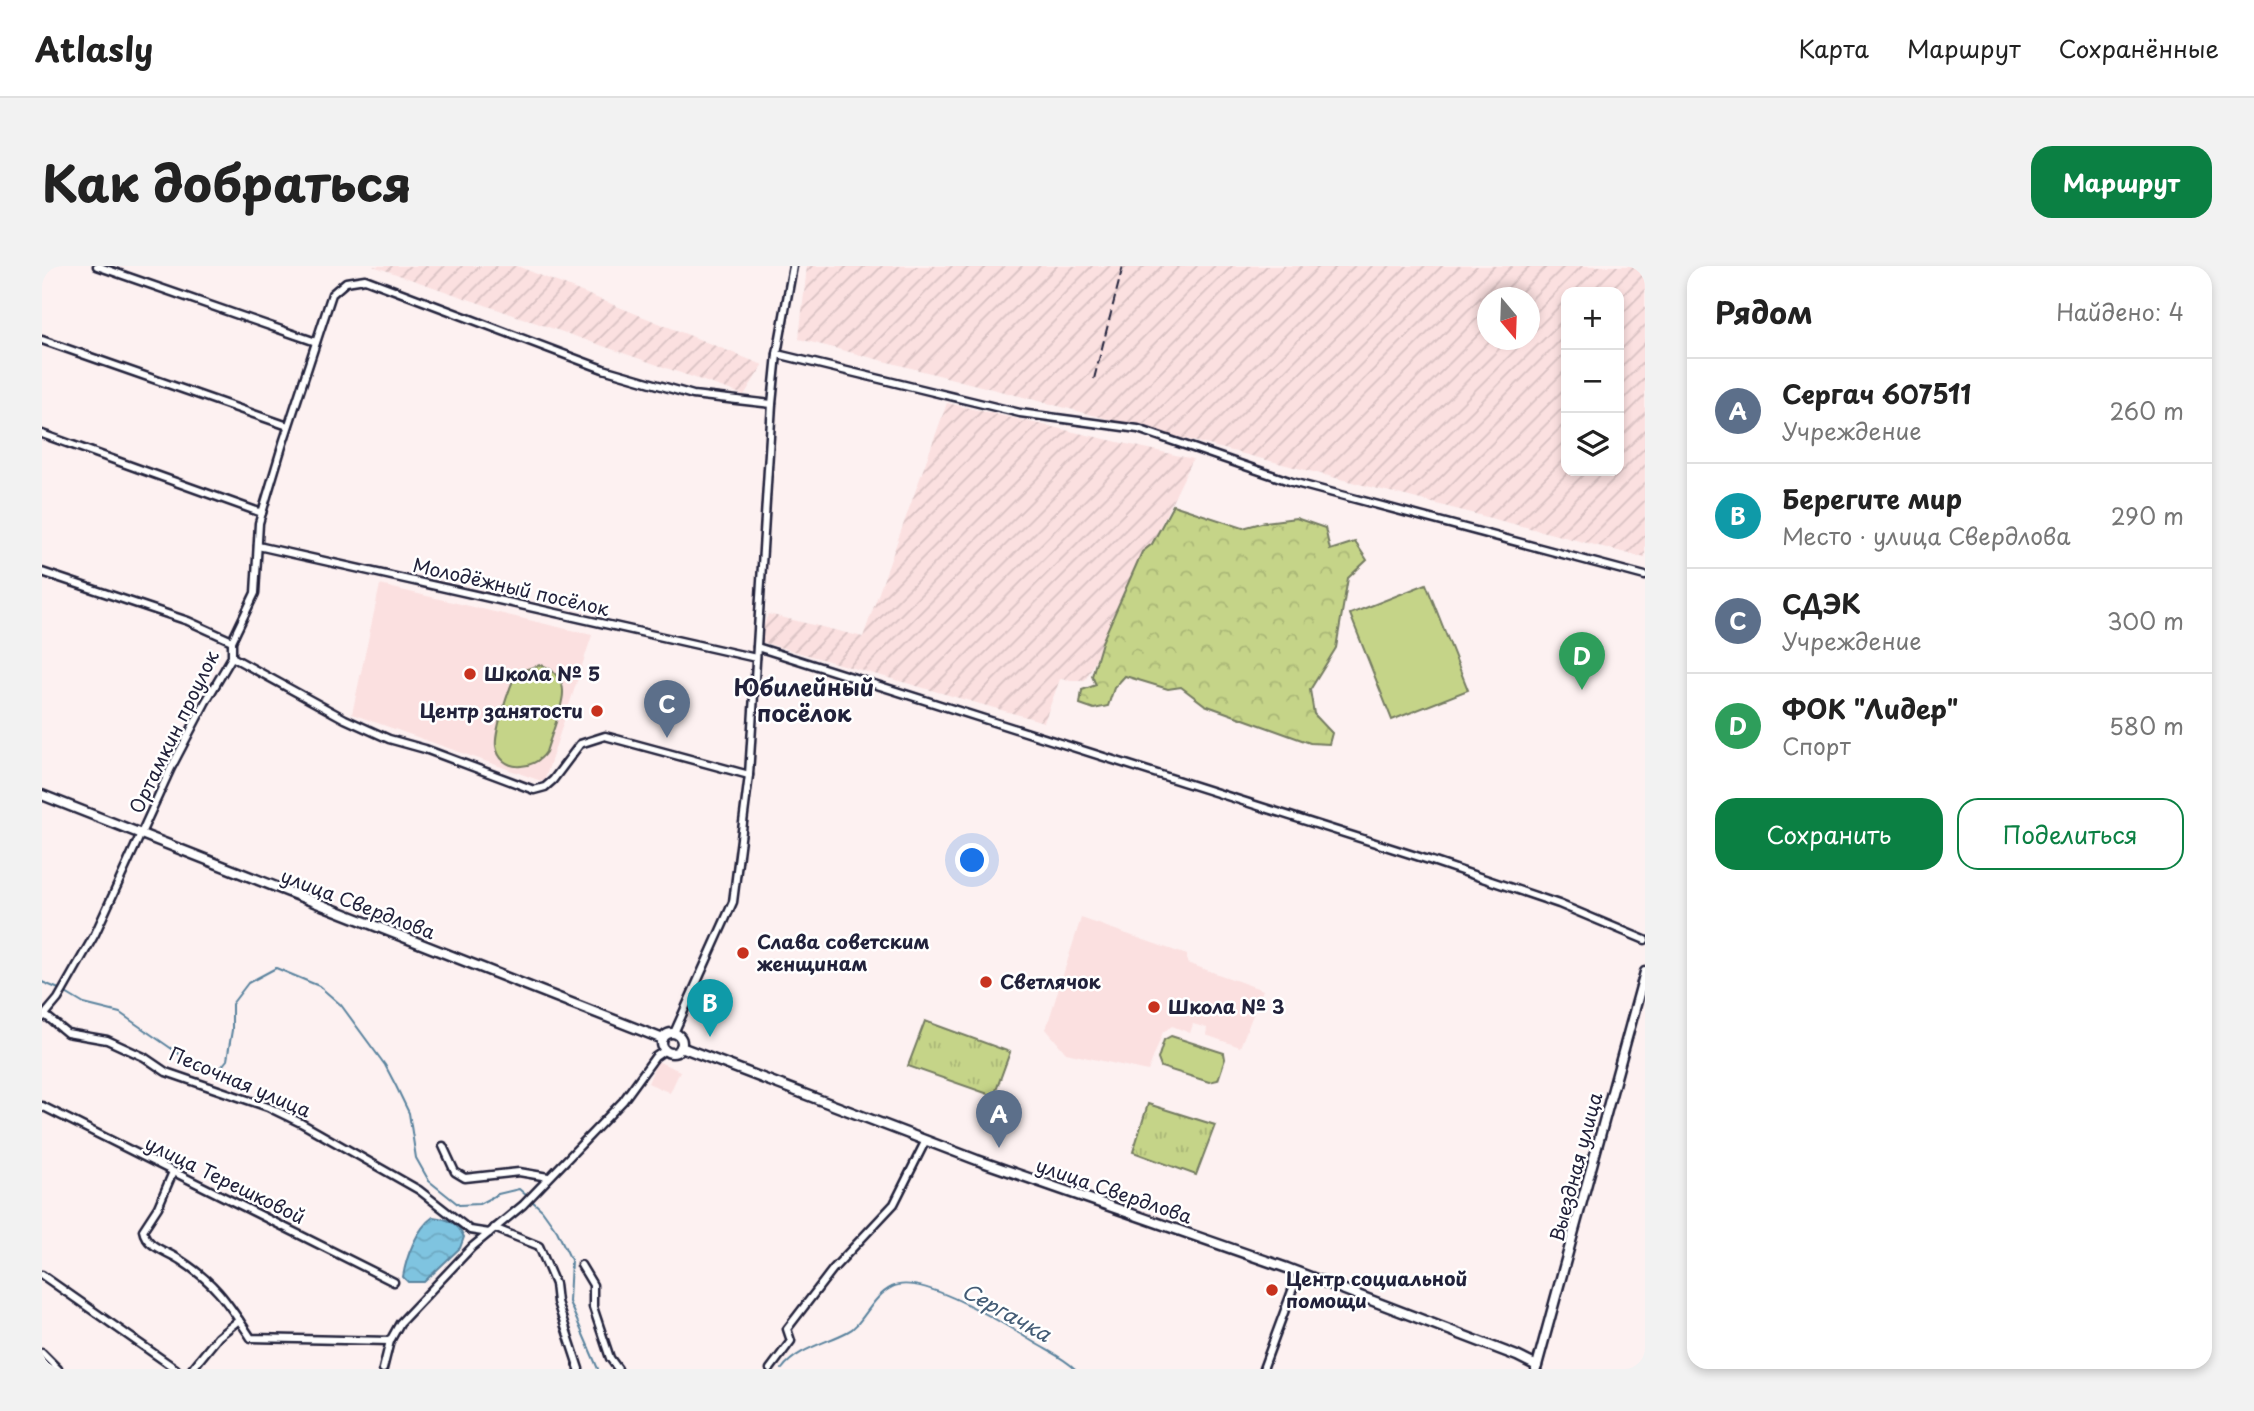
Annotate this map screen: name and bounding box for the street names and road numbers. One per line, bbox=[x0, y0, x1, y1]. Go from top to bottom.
street label: Молодёжный посёлок bbox=[410, 550, 613, 622]
street label: Ортамкин проулок bbox=[121, 645, 225, 818]
street label: улица Свердлова bbox=[277, 861, 440, 945]
street label: Песочная улица bbox=[165, 1039, 316, 1124]
street label: Выездная улица bbox=[1542, 1089, 1608, 1244]
street label: улица Терешковой bbox=[141, 1128, 310, 1230]
street label: улица Свердлова bbox=[1033, 1150, 1196, 1230]

